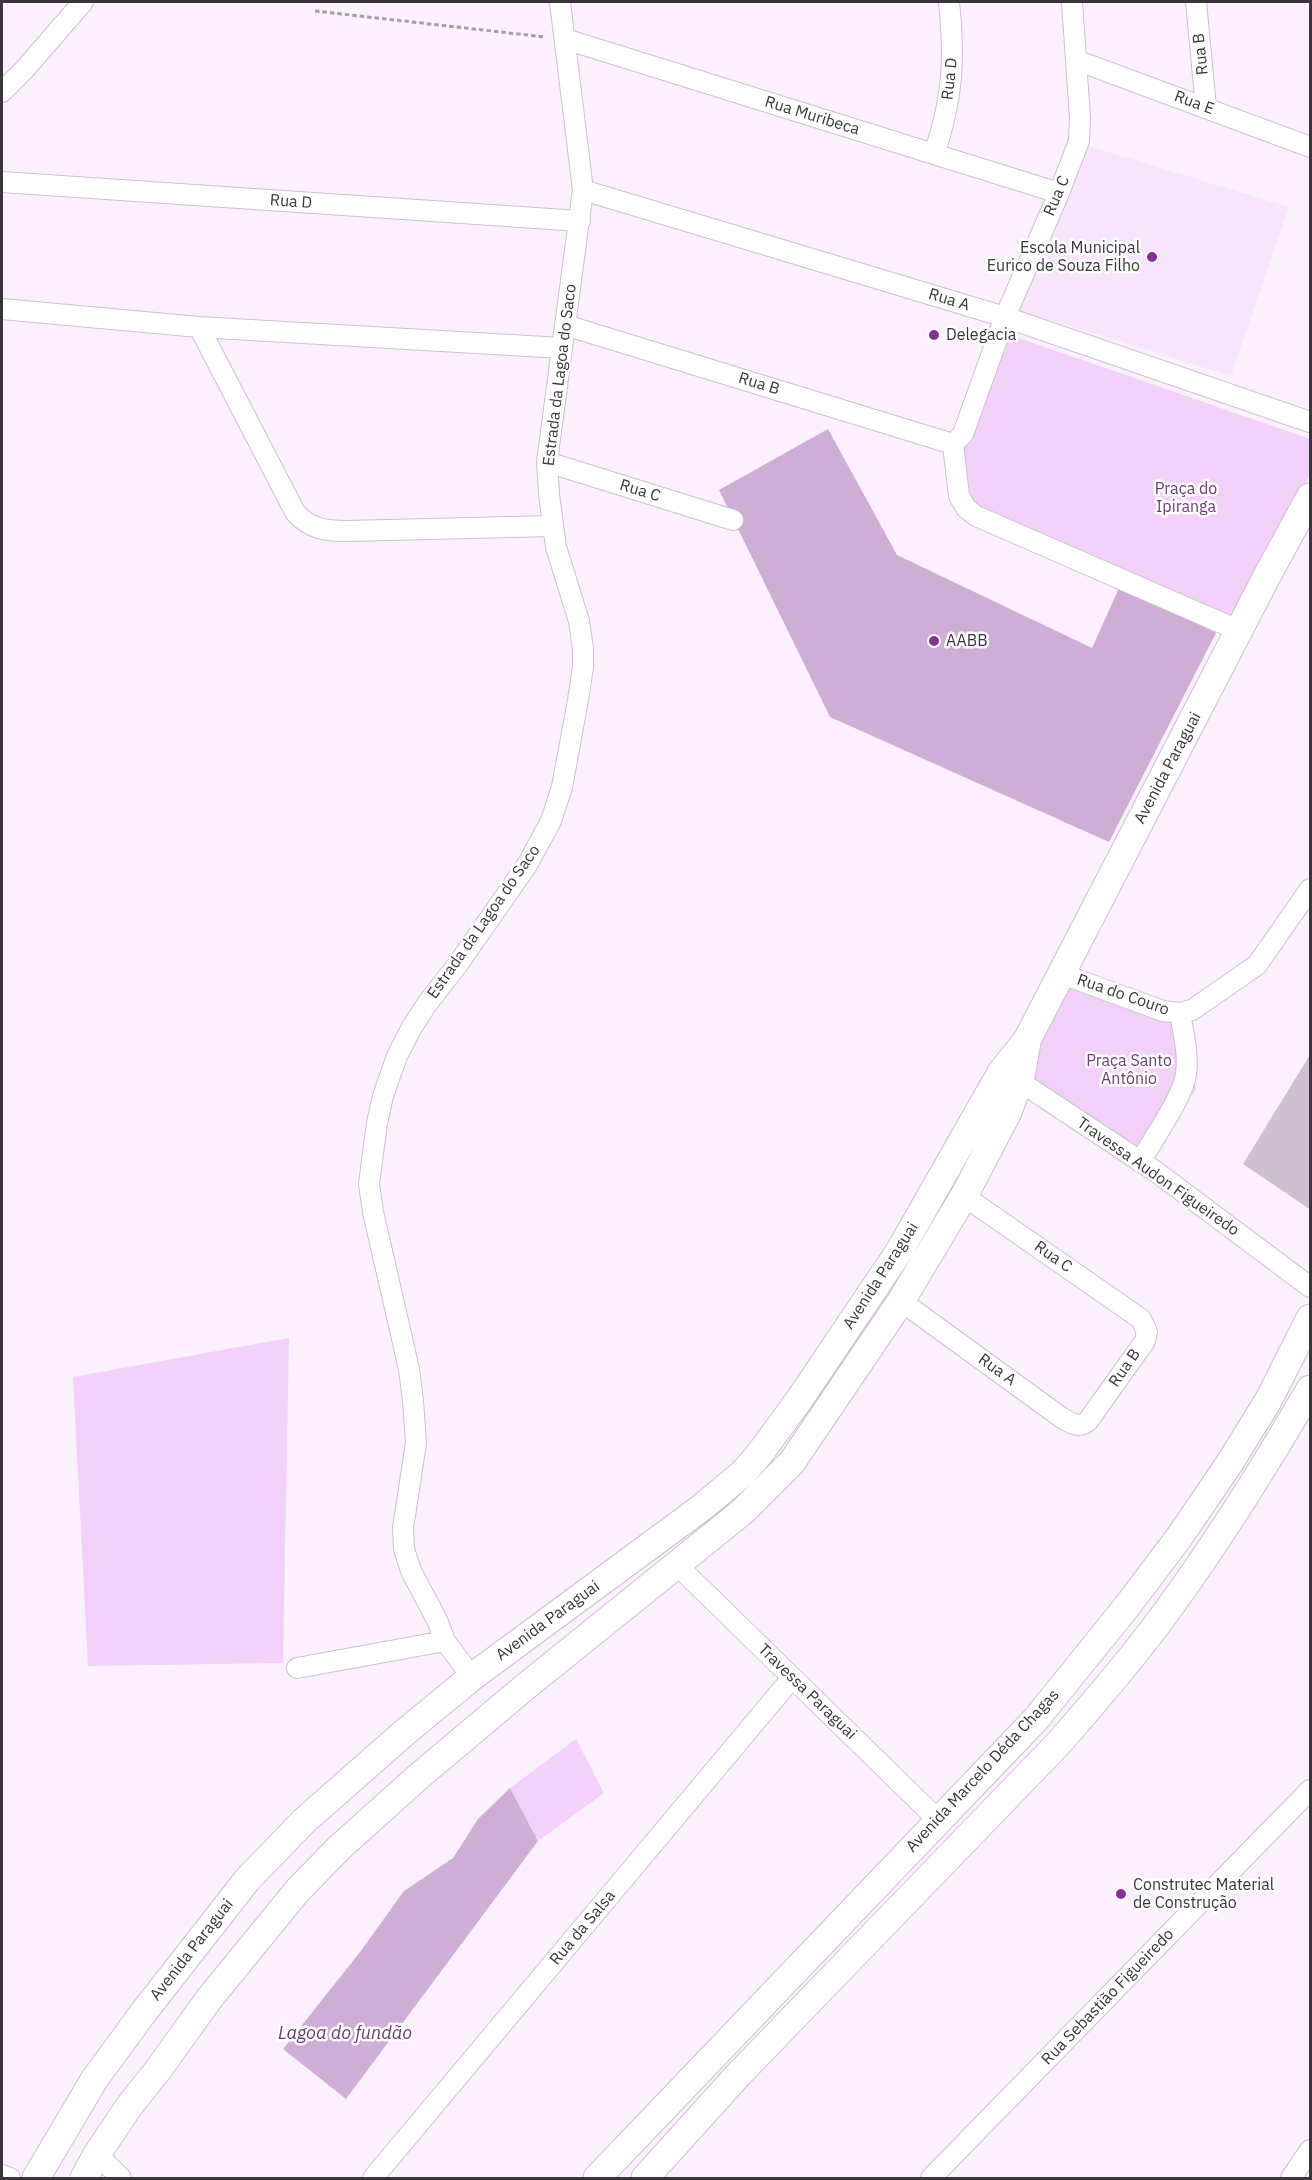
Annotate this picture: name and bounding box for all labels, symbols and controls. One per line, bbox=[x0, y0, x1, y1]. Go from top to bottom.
street label: Rua B bbox=[1189, 32, 1213, 76]
street label: Rua D bbox=[938, 57, 962, 101]
street label: Rua E bbox=[1171, 87, 1217, 119]
street label: Rua Muribeca bbox=[762, 92, 862, 140]
street label: Rua C bbox=[1040, 173, 1074, 219]
street label: Rua D bbox=[269, 191, 313, 213]
place label: Escola Municipal Eurico de Souza Filho bbox=[987, 238, 1140, 276]
marker: Escola Municipal Eurico de Souza Filho bbox=[1145, 250, 1159, 264]
street label: Estrada da Lagoa do Saco bbox=[539, 283, 581, 467]
street label: Rua A bbox=[926, 285, 972, 315]
place label: Delegacia bbox=[946, 325, 1016, 345]
marker: Delegacia bbox=[927, 328, 941, 342]
street label: Rua B bbox=[736, 369, 782, 399]
street label: Rua C bbox=[617, 476, 663, 506]
park label: Praça do Ipiranga bbox=[1155, 479, 1217, 517]
place label: AABB bbox=[946, 631, 988, 651]
marker: AABB bbox=[927, 634, 941, 648]
street label: Avenida Paraguai bbox=[1131, 709, 1205, 827]
street label: Estrada da Lagoa do Saco bbox=[424, 841, 544, 1003]
street label: Rua do Couro bbox=[1074, 970, 1172, 1020]
park label: Praça Santo Antônio bbox=[1086, 1051, 1172, 1089]
street label: Travessa Audon Figueiredo bbox=[1073, 1114, 1243, 1240]
street label: Avenida Paraguai bbox=[839, 1219, 923, 1333]
street label: Rua C bbox=[1030, 1237, 1076, 1277]
street label: Rua B bbox=[1105, 1345, 1145, 1391]
street label: Rua A bbox=[974, 1350, 1020, 1390]
street label: Avenida Paraguai bbox=[492, 1577, 604, 1665]
street label: Travessa Paraguai bbox=[754, 1640, 860, 1744]
street label: Avenida Marcelo Déda Chagas bbox=[902, 1686, 1064, 1856]
place label: Construtec Material de Construção bbox=[1133, 1875, 1274, 1913]
street label: Rua da Salsa bbox=[546, 1887, 620, 1969]
marker: Construtec Material de Construção bbox=[1114, 1887, 1128, 1901]
street label: Avenida Paraguai bbox=[146, 1895, 238, 2005]
street label: Rua Sebastião Figueiredo bbox=[1038, 1925, 1178, 2069]
water label: Lagoa do fundão bbox=[278, 2023, 412, 2045]

